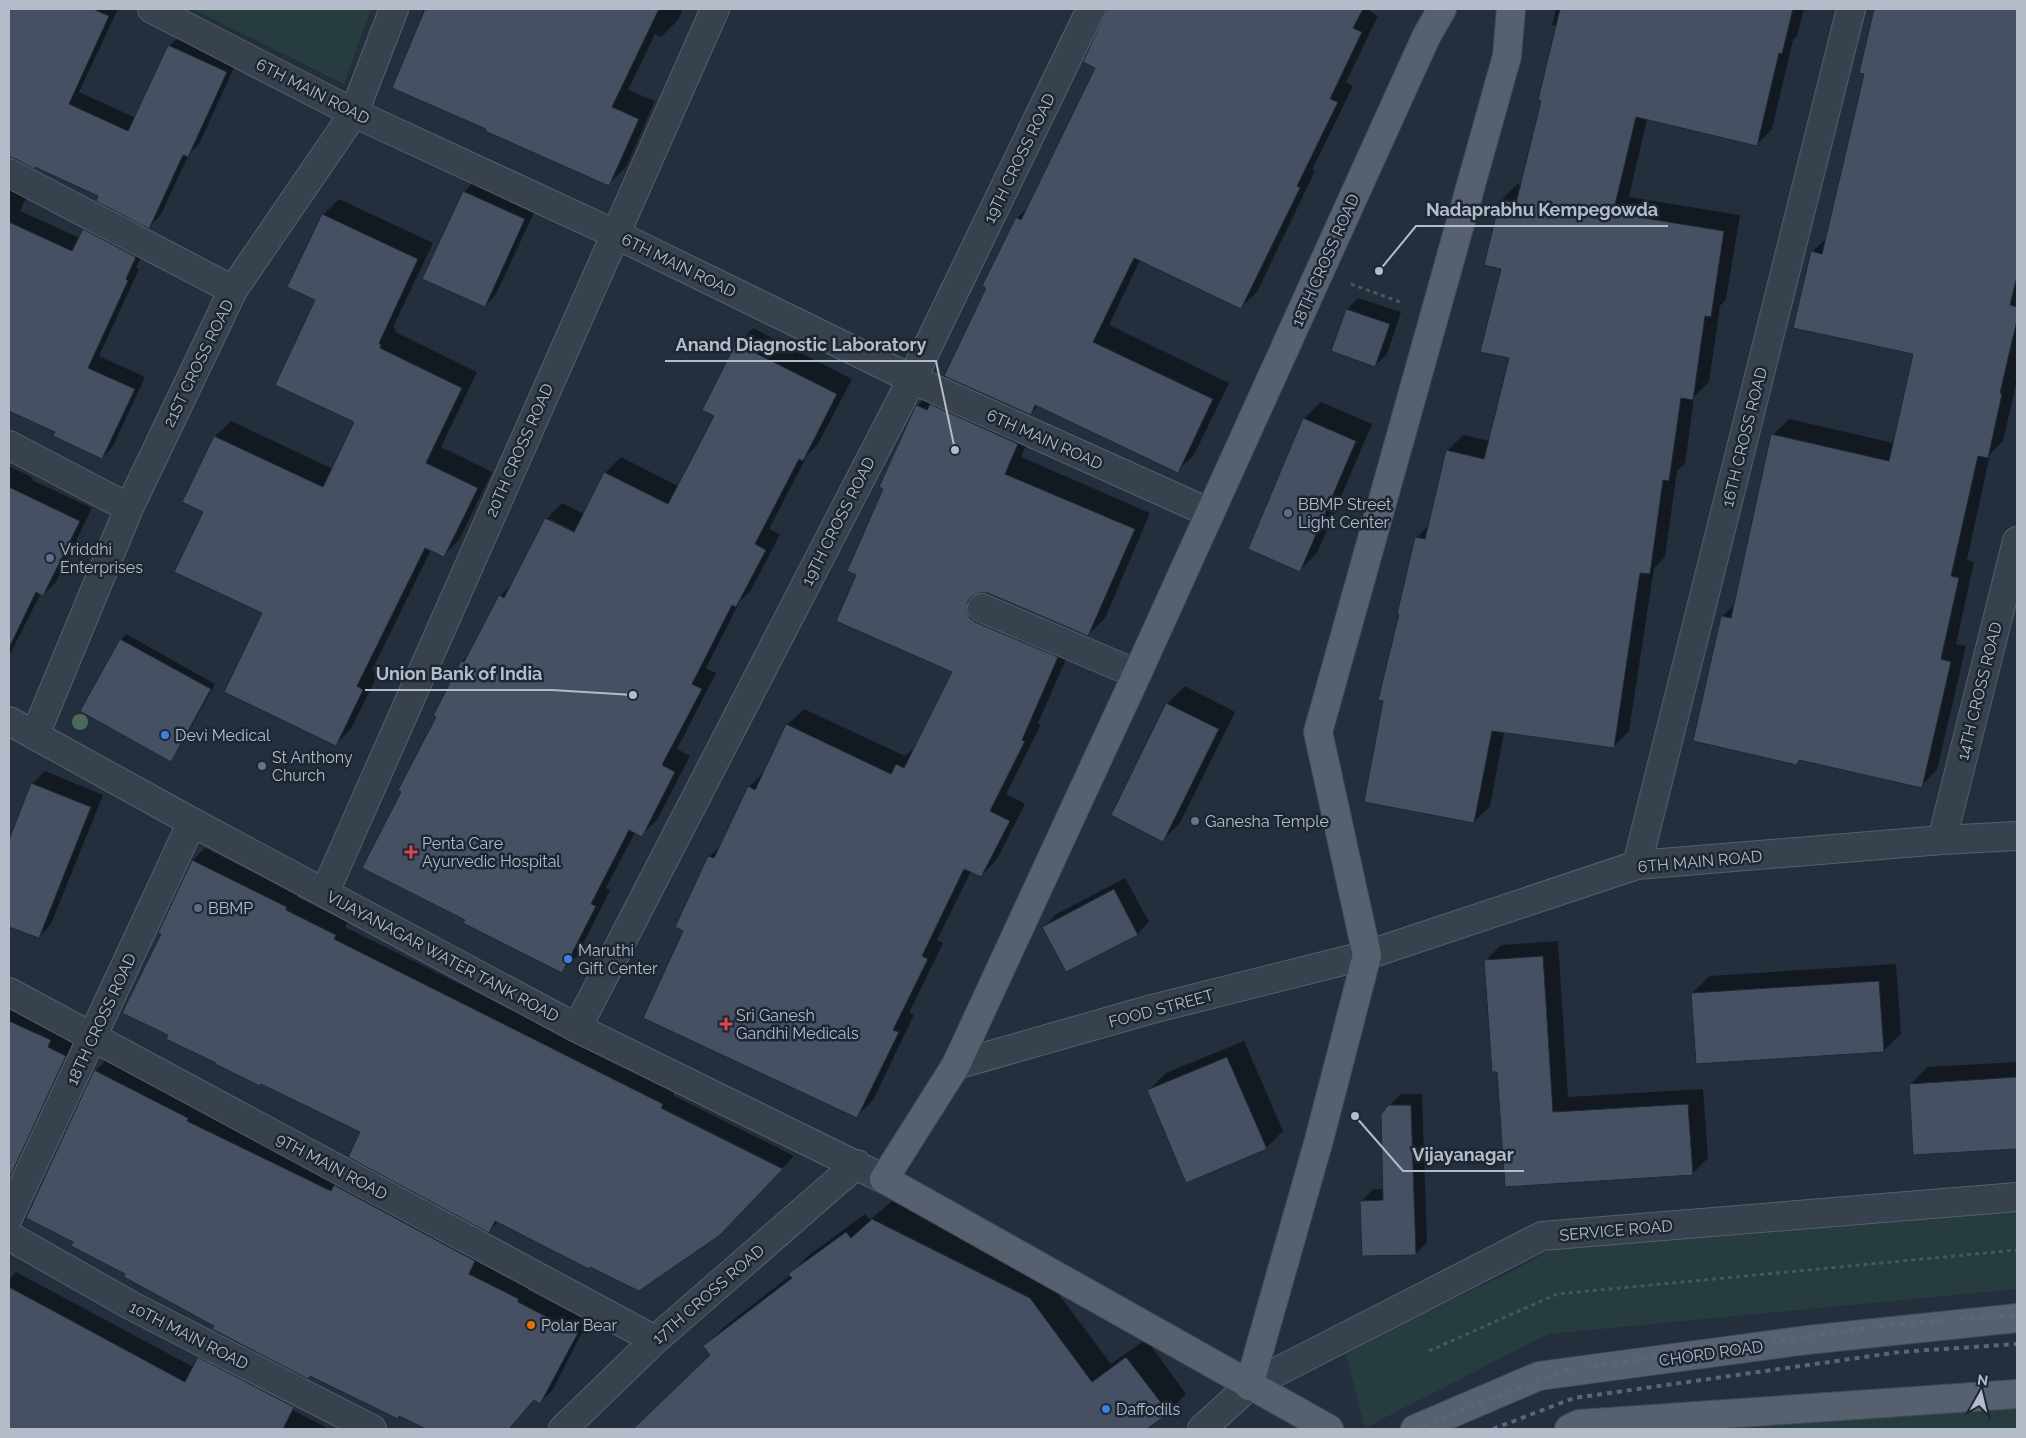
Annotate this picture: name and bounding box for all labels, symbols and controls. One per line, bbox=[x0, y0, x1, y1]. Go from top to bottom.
street label: 6TH MAIN ROAD bbox=[253, 55, 373, 128]
street label: 19TH CROSS ROAD bbox=[980, 90, 1059, 226]
street label: 18TH CROSS ROAD bbox=[1288, 191, 1363, 329]
callout: Nadaprabhu Kempegowda bbox=[1416, 193, 1668, 226]
text: Nadaprabhu Kempegowda bbox=[1426, 199, 1658, 220]
street label: 6TH MAIN ROAD bbox=[619, 230, 739, 301]
street label: 21ST CROSS ROAD bbox=[159, 296, 238, 430]
callout: Anand Diagnostic Laboratory bbox=[665, 328, 936, 361]
text: Anand Diagnostic Laboratory bbox=[676, 334, 926, 355]
street label: 16TH CROSS ROAD bbox=[1718, 365, 1771, 509]
street label: 20TH CROSS ROAD bbox=[481, 381, 557, 520]
street label: 6TH MAIN ROAD bbox=[984, 405, 1106, 474]
street label: 19TH CROSS ROAD bbox=[798, 454, 879, 589]
place label: BBMP Street Light Center bbox=[1298, 495, 1392, 532]
marker: BBMP Street Light Center bbox=[1282, 507, 1294, 519]
place label: Vriddhi Enterprises bbox=[60, 540, 143, 577]
marker: Vriddhi Enterprises bbox=[44, 552, 56, 564]
street label: 14TH CROSS ROAD bbox=[1953, 620, 2006, 762]
callout: Union Bank of India bbox=[365, 657, 552, 690]
text: Union Bank of India bbox=[376, 663, 542, 684]
place label: Devi Medical bbox=[175, 726, 271, 745]
marker: Devi Medical bbox=[159, 729, 171, 741]
place label: St Anthony Church bbox=[272, 748, 353, 785]
marker: St Anthony Church bbox=[256, 760, 268, 772]
place label: Ganesha Temple bbox=[1205, 812, 1329, 831]
marker: Ganesha Temple bbox=[1189, 815, 1201, 827]
place label: Penta Care Ayurvedic Hospital bbox=[422, 834, 561, 871]
marker: Penta Care Ayurvedic Hospital bbox=[404, 845, 418, 859]
street label: 6TH MAIN ROAD bbox=[1637, 847, 1763, 876]
street label: VIJAYANAGAR WATER TANK ROAD bbox=[323, 887, 562, 1026]
place label: BBMP bbox=[208, 899, 253, 918]
marker: BBMP bbox=[192, 902, 204, 914]
place label: Maruthi Gift Center bbox=[578, 941, 658, 978]
street label: 18TH CROSS ROAD bbox=[63, 950, 140, 1088]
marker: Maruthi Gift Center bbox=[562, 953, 574, 965]
street label: FOOD STREET bbox=[1107, 985, 1216, 1032]
place label: Sri Ganesh Gandhi Medicals bbox=[736, 1006, 859, 1043]
marker: Sri Ganesh Gandhi Medicals bbox=[720, 1018, 732, 1030]
street label: 9TH MAIN ROAD bbox=[273, 1129, 391, 1204]
callout: Vijayanagar bbox=[1403, 1138, 1524, 1171]
text: Vijayanagar bbox=[1412, 1144, 1514, 1165]
street label: SERVICE ROAD bbox=[1559, 1216, 1673, 1245]
street label: 17TH CROSS ROAD bbox=[648, 1241, 768, 1348]
street label: 10TH MAIN ROAD bbox=[126, 1297, 251, 1374]
place label: Polar Bear bbox=[541, 1316, 617, 1335]
marker: Polar Bear bbox=[525, 1319, 537, 1331]
street label: CHORD ROAD bbox=[1658, 1337, 1764, 1370]
north arrow bbox=[1956, 1368, 2006, 1418]
text: N bbox=[1976, 1371, 1989, 1389]
place label: Daffodils bbox=[1116, 1400, 1180, 1419]
marker: Daffodils bbox=[1100, 1403, 1112, 1415]

